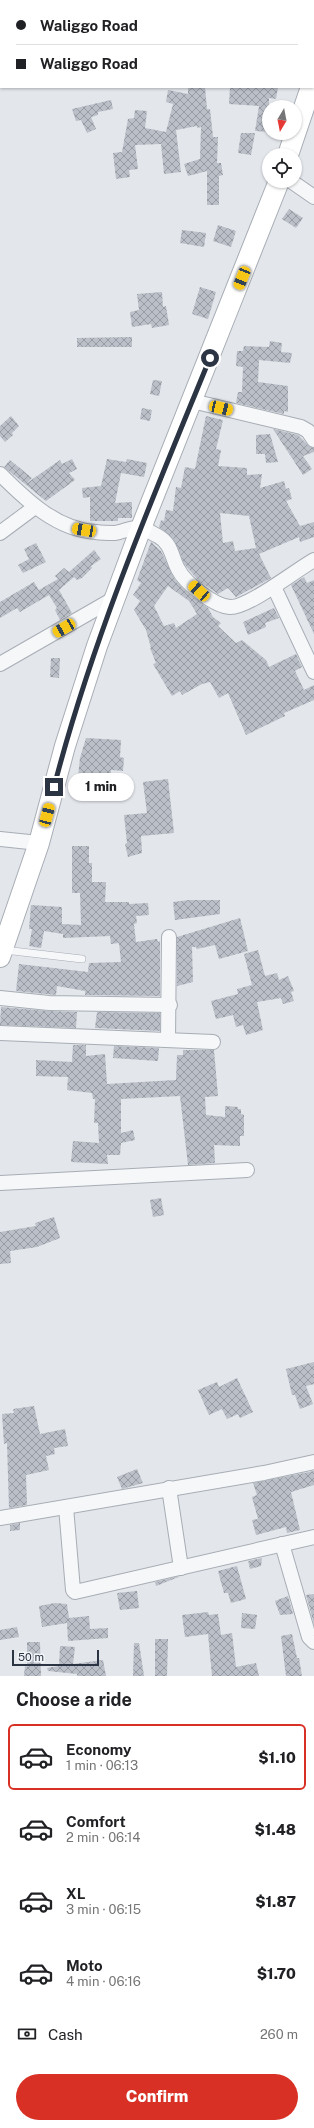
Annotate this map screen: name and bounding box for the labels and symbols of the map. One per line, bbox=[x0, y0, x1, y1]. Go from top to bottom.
north arrow bbox=[262, 100, 302, 140]
car bbox=[232, 265, 252, 291]
route start bbox=[201, 349, 219, 367]
car bbox=[208, 399, 234, 417]
car bbox=[71, 522, 97, 538]
car bbox=[186, 579, 212, 603]
car bbox=[51, 617, 77, 639]
callout: 1 min bbox=[68, 773, 134, 801]
route end bbox=[45, 778, 63, 796]
car bbox=[38, 802, 56, 828]
scale bar bbox=[12, 1648, 99, 1667]

